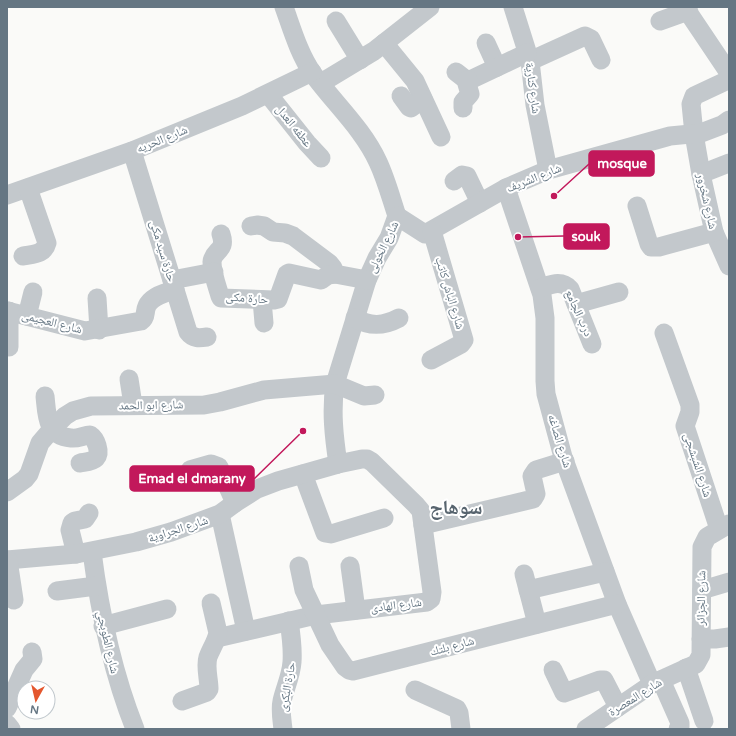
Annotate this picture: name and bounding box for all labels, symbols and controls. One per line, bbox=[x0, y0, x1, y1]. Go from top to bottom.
street label: شارع كنارية bbox=[521, 61, 544, 115]
street label: عطفه العدل bbox=[273, 102, 315, 150]
street label: شارع الحريه bbox=[134, 122, 190, 156]
callout: mosque bbox=[589, 151, 654, 176]
text: mosque bbox=[597, 156, 647, 172]
street label: شارع الشريف bbox=[504, 161, 564, 196]
street label: شارع شخرور bbox=[693, 171, 720, 231]
street label: حارة سيد مكى bbox=[147, 219, 179, 284]
street label: شارع الخولى bbox=[364, 219, 402, 276]
callout: souk bbox=[564, 224, 609, 249]
text: souk bbox=[571, 229, 601, 245]
street label: شارع الباش كاتب bbox=[431, 255, 468, 331]
street label: درب الجامع bbox=[562, 287, 595, 339]
street label: حارة مكى bbox=[225, 290, 269, 306]
street label: شارع العجيمى bbox=[20, 308, 84, 337]
street label: شارع ابو الحمد bbox=[118, 397, 184, 414]
street label: شارع الصاغه bbox=[544, 413, 575, 470]
street label: شارع الشبشجى bbox=[680, 431, 715, 499]
callout: Emad el dmarany bbox=[130, 466, 254, 491]
text: Emad el dmarany bbox=[138, 471, 246, 487]
district label: سوهاج bbox=[430, 496, 482, 520]
street label: شارع الجراوية bbox=[146, 513, 210, 546]
street label: شارع الجزائر bbox=[694, 570, 709, 627]
street label: شارع الهادى bbox=[370, 595, 423, 616]
street label: شارع الطوبجي bbox=[91, 609, 122, 676]
street label: شارع بلتك bbox=[428, 633, 476, 660]
street label: حارة البكرى bbox=[276, 661, 299, 713]
street label: شارع المعصرة bbox=[606, 675, 665, 720]
north arrow bbox=[16, 680, 56, 720]
text: N bbox=[29, 702, 40, 716]

